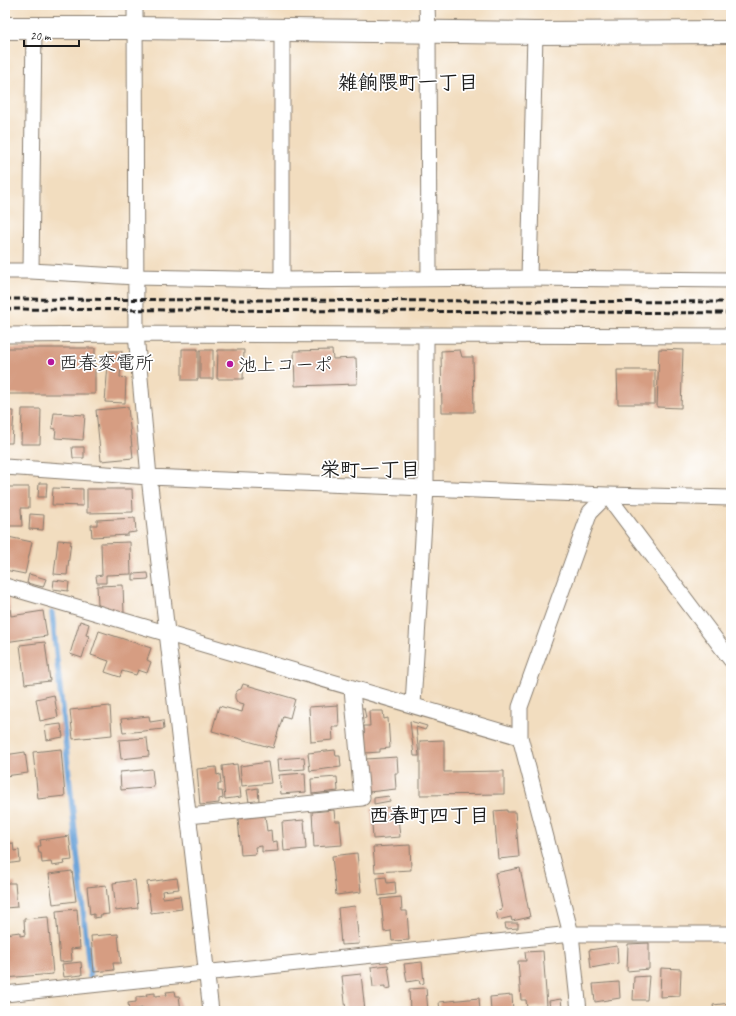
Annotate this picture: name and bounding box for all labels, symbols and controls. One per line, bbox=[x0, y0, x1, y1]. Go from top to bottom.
scale bar bbox=[24, 22, 79, 48]
text: 20 m bbox=[30, 28, 52, 44]
district label: 雑餉隈町一丁目 bbox=[338, 70, 478, 95]
place label: 西春変電所 bbox=[59, 351, 154, 375]
place label: 池上コーポ bbox=[238, 353, 333, 377]
marker: 西春変電所 bbox=[46, 357, 56, 367]
marker: 池上コーポ bbox=[225, 359, 235, 369]
district label: 栄町一丁目 bbox=[320, 457, 420, 482]
district label: 西春町四丁目 bbox=[369, 803, 489, 828]

